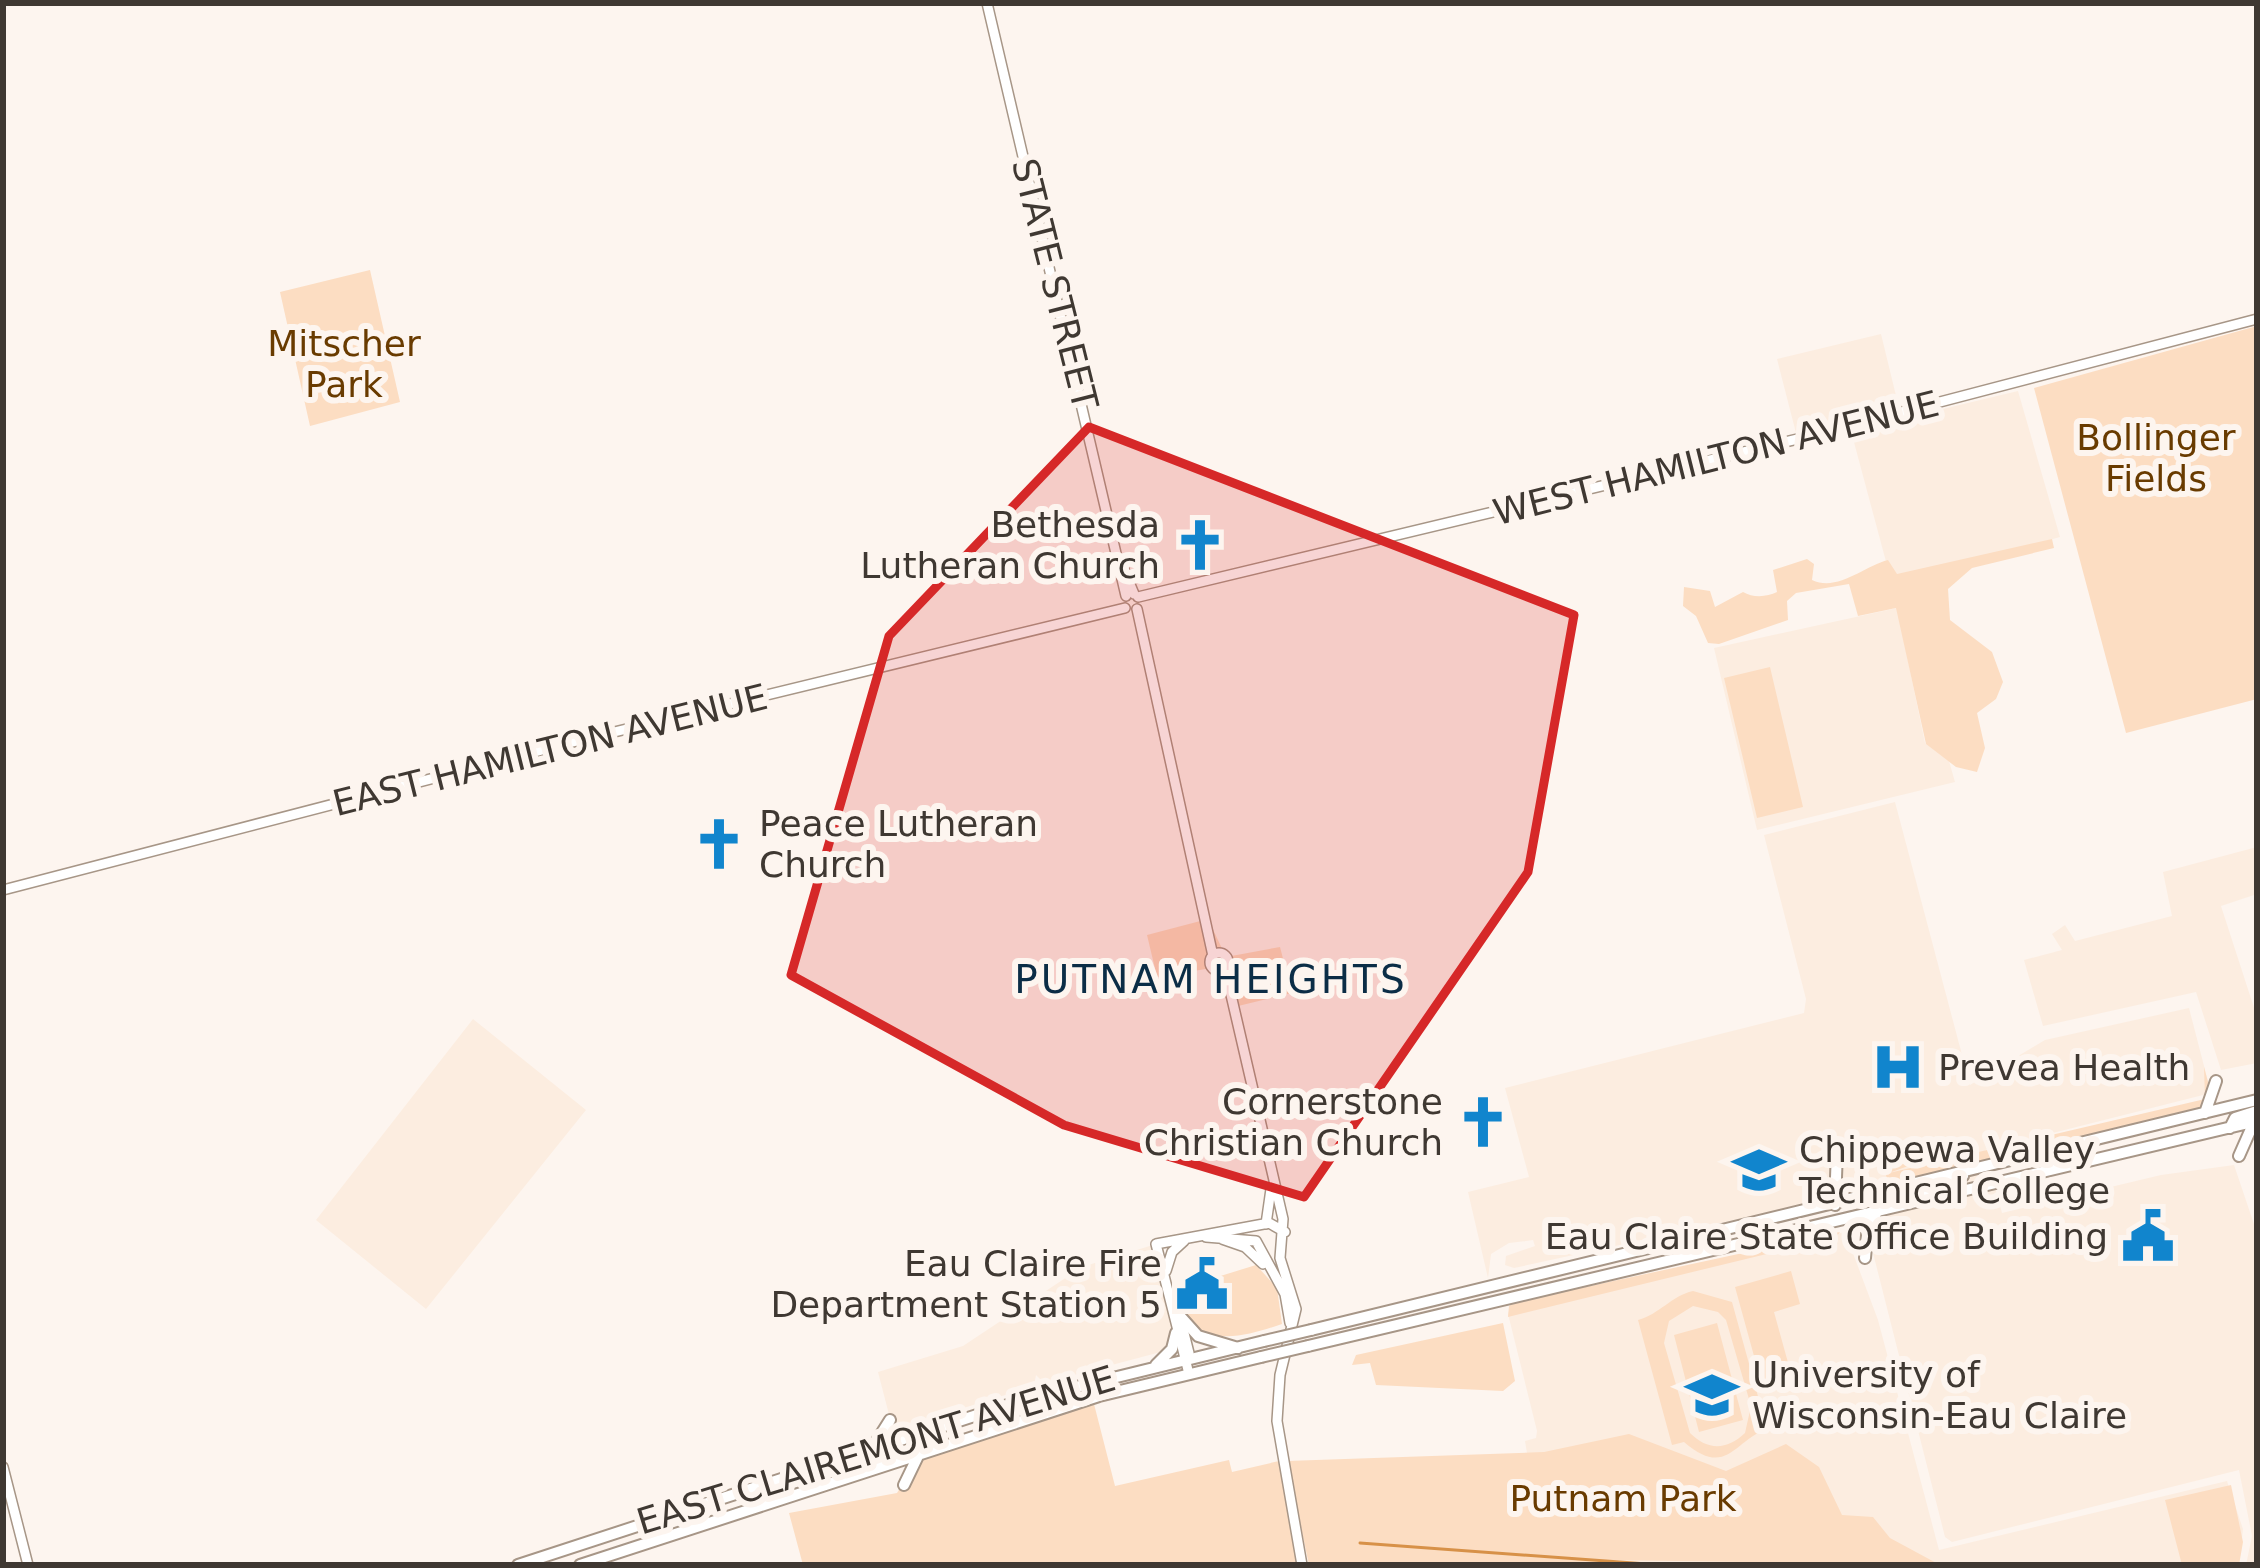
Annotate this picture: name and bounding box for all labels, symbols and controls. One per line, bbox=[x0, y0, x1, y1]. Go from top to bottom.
street label: STATE STREET bbox=[1004, 154, 1106, 415]
park label: Mitscher Park bbox=[267, 323, 421, 405]
street label: WEST HAMILTON AVENUE bbox=[1489, 383, 1943, 533]
park label: Bollinger Fields bbox=[2076, 417, 2236, 499]
place label: Bethesda Lutheran Church bbox=[860, 504, 1160, 586]
church icon: Bethesda Lutheran Church bbox=[1171, 516, 1229, 574]
street label: EAST HAMILTON AVENUE bbox=[328, 676, 772, 824]
place label: Peace Lutheran Church bbox=[759, 803, 1038, 885]
church icon: Peace Lutheran Church bbox=[690, 815, 748, 873]
district label: PUTNAM HEIGHTS bbox=[1014, 957, 1408, 1002]
hospital icon: Prevea Health bbox=[1869, 1038, 1927, 1096]
place label: Prevea Health bbox=[1938, 1047, 2190, 1088]
place label: Cornerstone Christian Church bbox=[1144, 1081, 1443, 1163]
church icon: Cornerstone Christian Church bbox=[1454, 1093, 1512, 1151]
place label: Chippewa Valley Technical College bbox=[1798, 1129, 2110, 1211]
school or university icon: Chippewa Valley Technical College bbox=[1730, 1141, 1788, 1199]
public building icon: Eau Claire State Office Building bbox=[2119, 1207, 2177, 1265]
place label: Eau Claire State Office Building bbox=[1545, 1216, 2108, 1257]
place label: Eau Claire Fire Department Station 5 bbox=[770, 1243, 1162, 1325]
public building icon: Eau Claire Fire Department Station 5 bbox=[1173, 1255, 1231, 1313]
place label: University of Wisconsin-Eau Claire bbox=[1752, 1354, 2127, 1436]
street label: EAST CLAIREMONT AVENUE bbox=[632, 1358, 1120, 1542]
school or university icon: University of Wisconsin-Eau Claire bbox=[1683, 1366, 1741, 1424]
park label: Putnam Park bbox=[1509, 1478, 1737, 1519]

